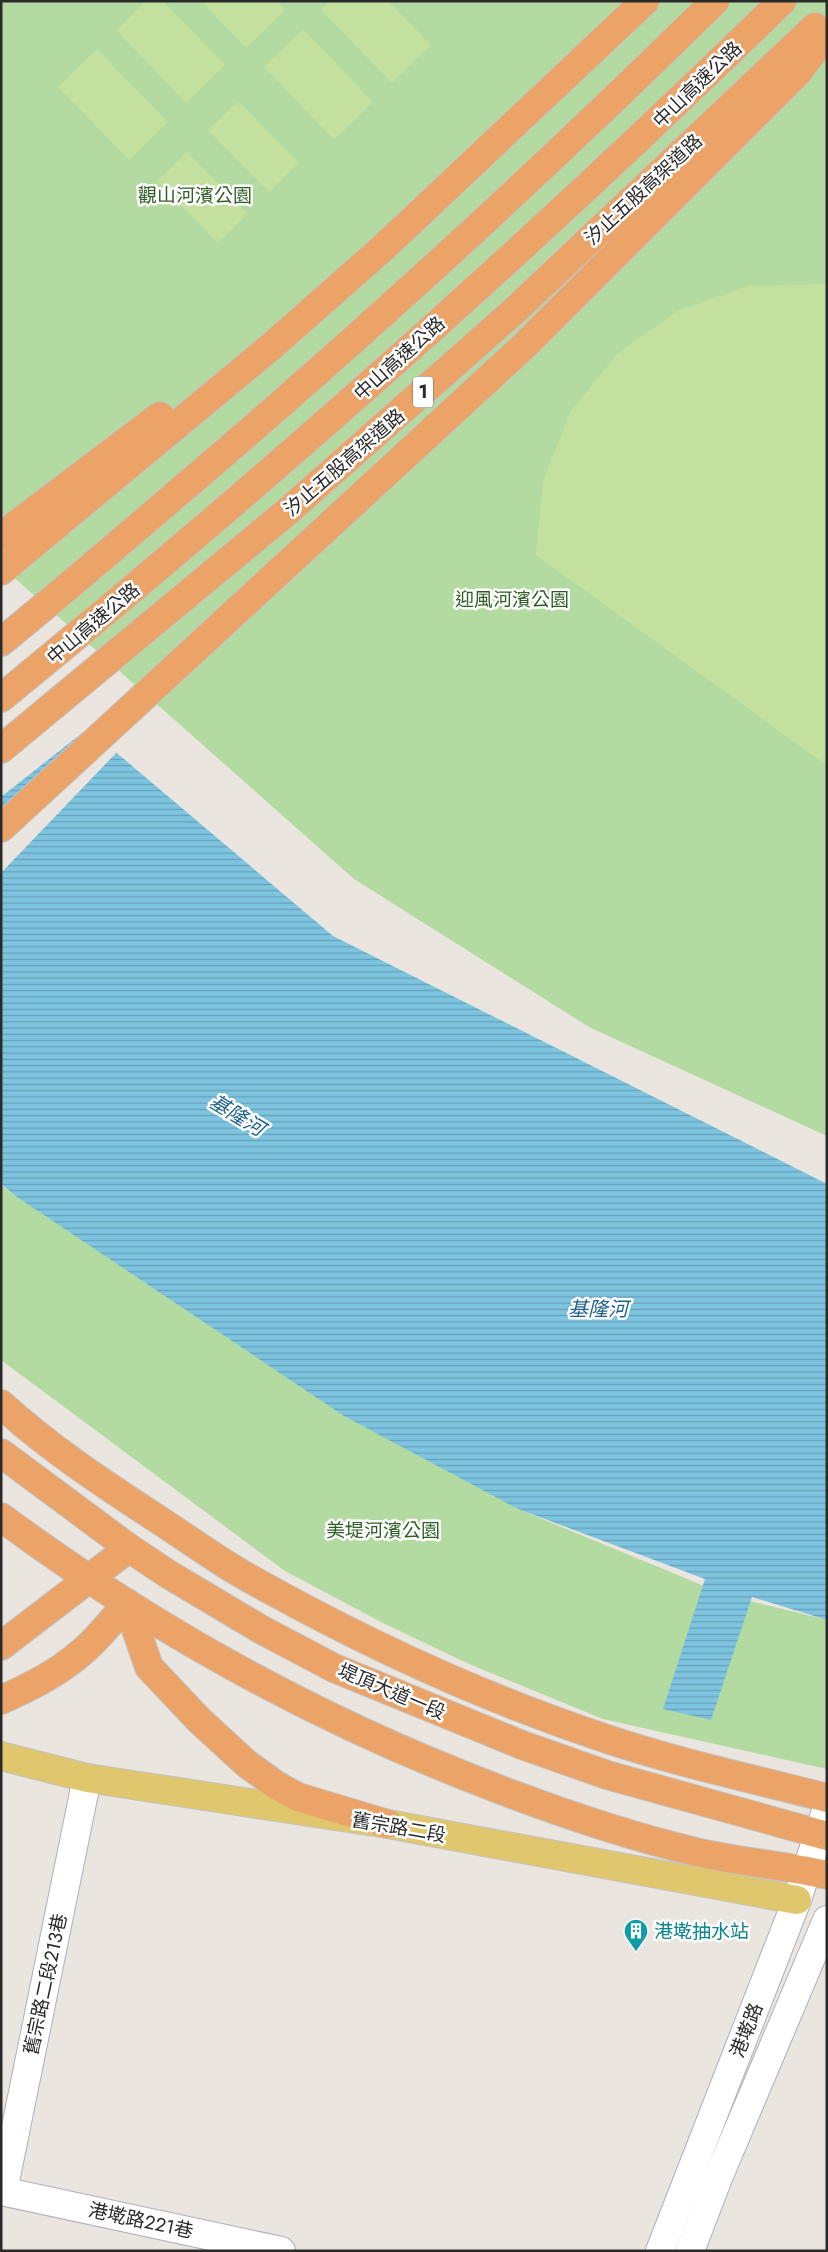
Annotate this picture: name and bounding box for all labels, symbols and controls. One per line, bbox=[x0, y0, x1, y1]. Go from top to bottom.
street label: 中山高速公路 bbox=[647, 35, 748, 134]
street label: 汐止五股高架道路 bbox=[579, 128, 708, 251]
park label: 觀山河濱公園 bbox=[138, 182, 252, 209]
street label: 中山高速公路 bbox=[348, 310, 451, 407]
road number: 1 bbox=[413, 377, 433, 408]
street label: 汐止五股高架道路 bbox=[278, 402, 411, 522]
street label: 中山高速公路 bbox=[41, 576, 146, 670]
park label: 迎風河濱公園 bbox=[455, 586, 569, 613]
water label: 基隆河 bbox=[204, 1088, 273, 1145]
water label: 基隆河 bbox=[568, 1295, 632, 1324]
park label: 美堤河濱公園 bbox=[326, 1517, 440, 1544]
street label: 堤頂大道一段 bbox=[334, 1657, 450, 1726]
street label: 舊宗路二段 bbox=[350, 1806, 448, 1849]
street label: 舊宗路二段213巷 bbox=[17, 1911, 74, 2057]
building icon: 港墘抽水站 bbox=[623, 1918, 649, 1952]
place label: 港墘抽水站 bbox=[654, 1918, 749, 1945]
street label: 港墘路 bbox=[724, 1999, 769, 2062]
street label: 港墘路221巷 bbox=[86, 2196, 196, 2245]

